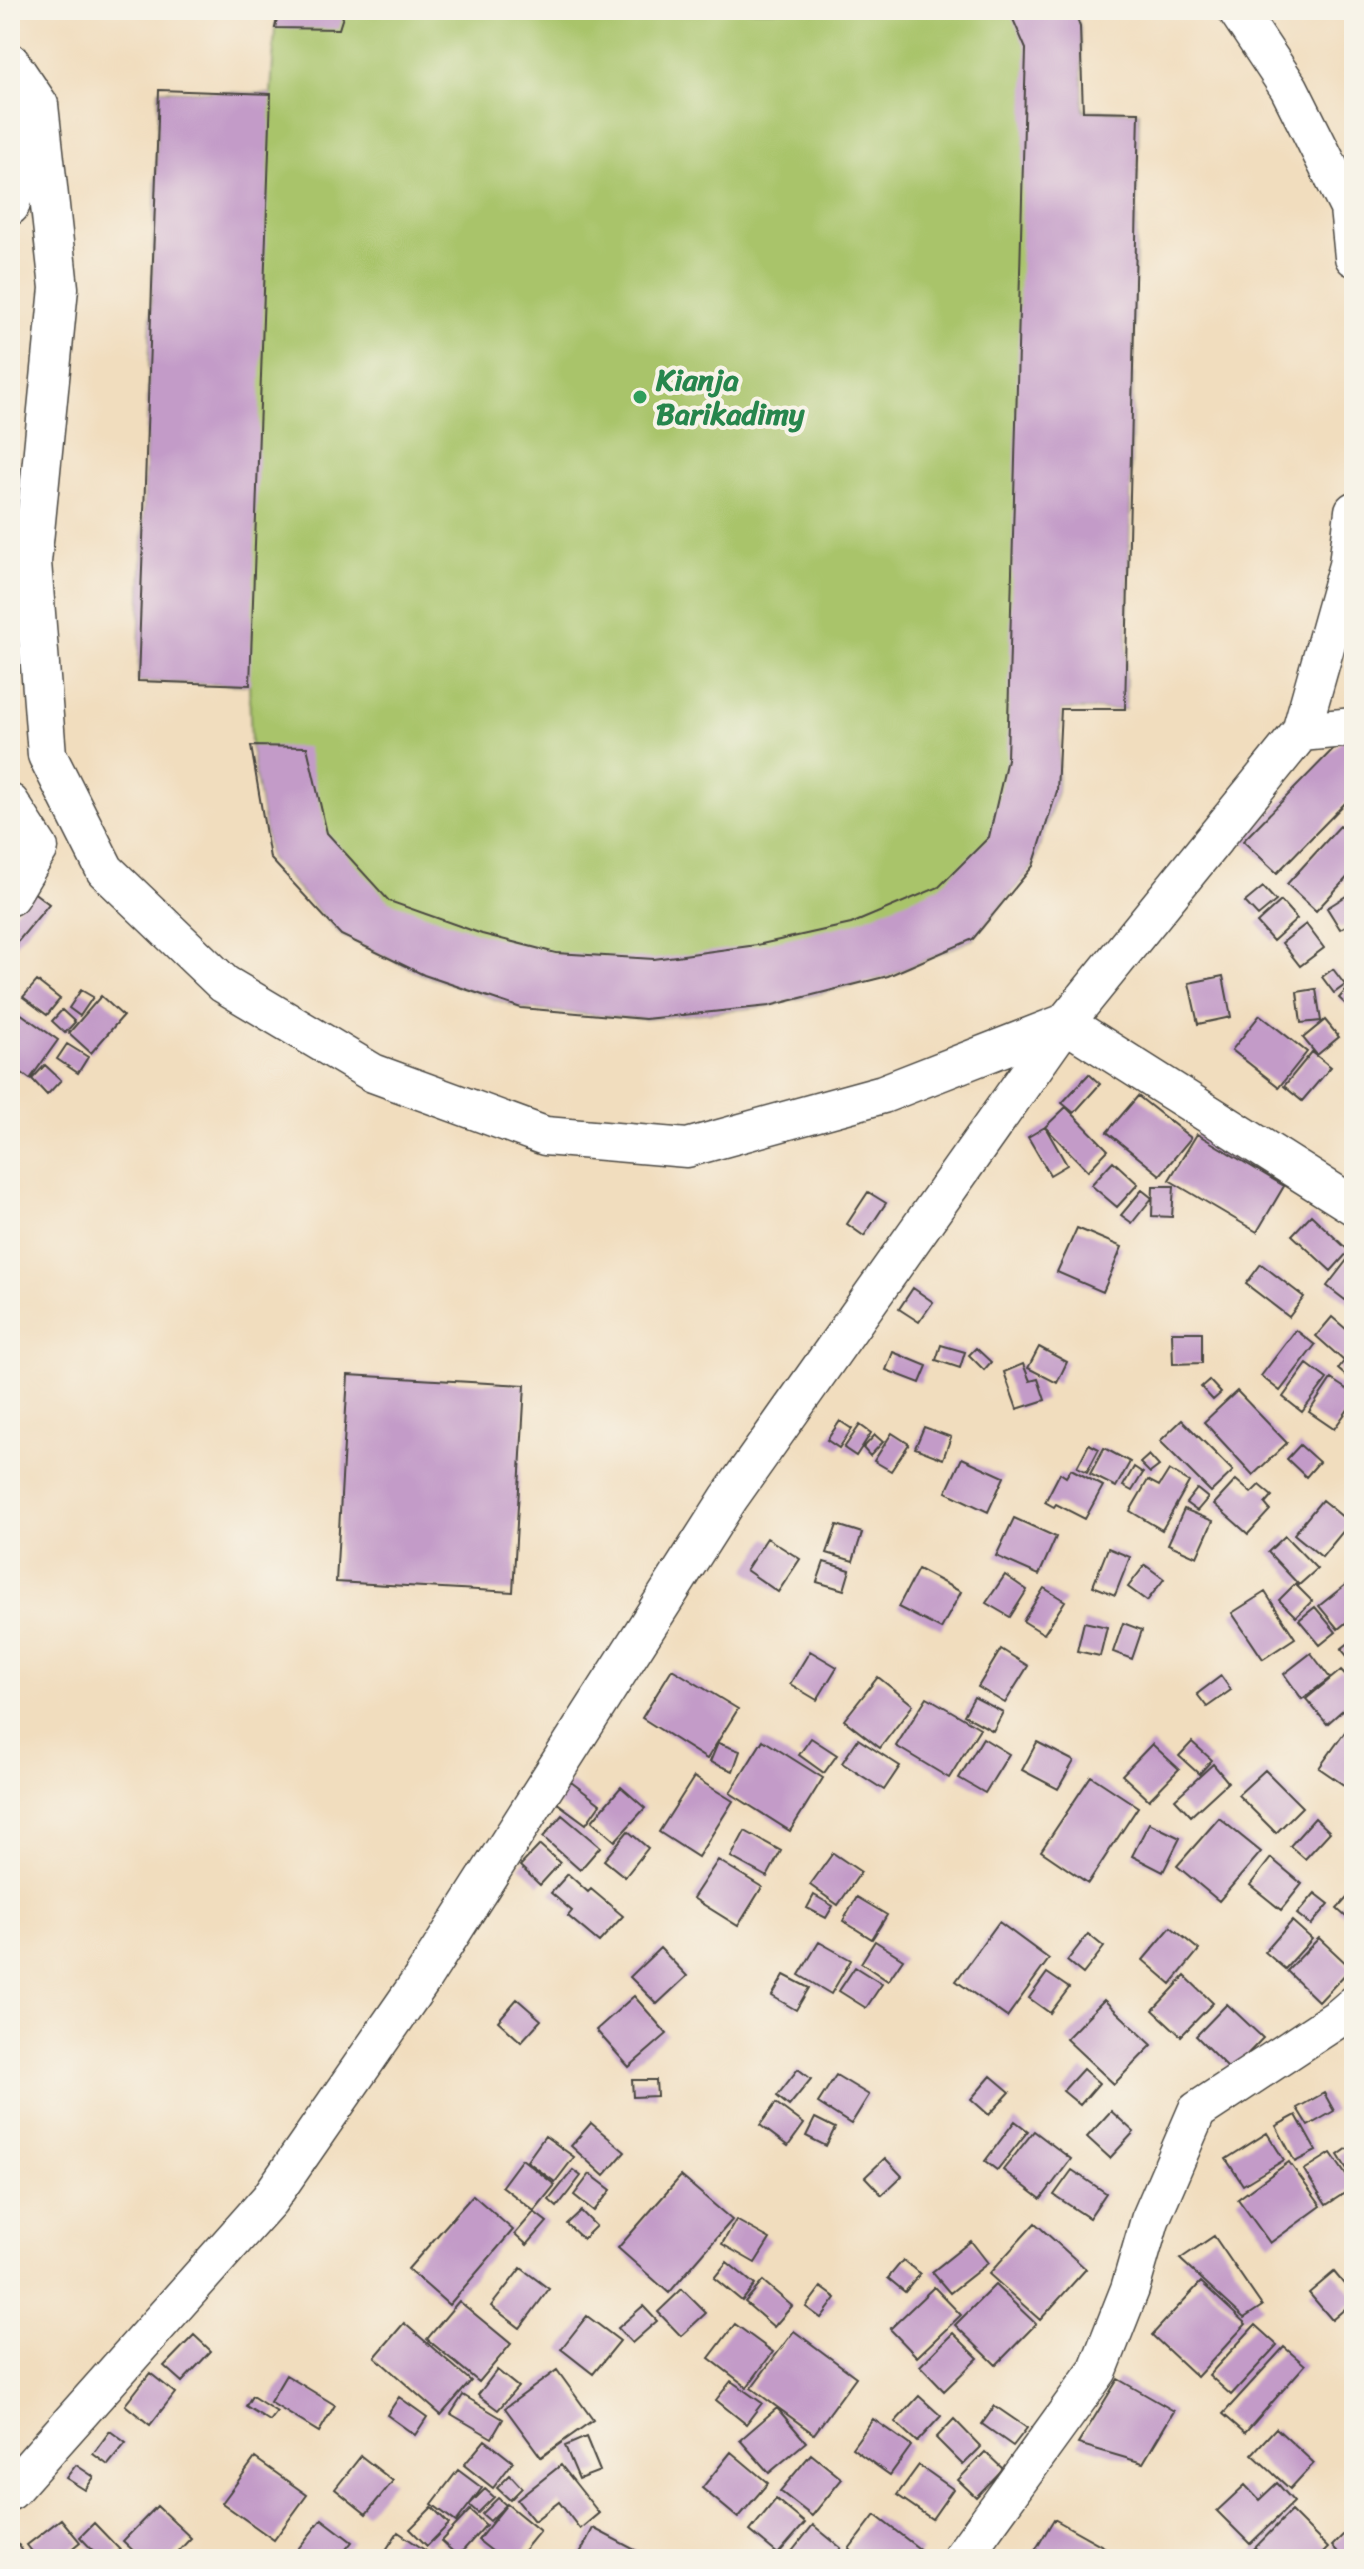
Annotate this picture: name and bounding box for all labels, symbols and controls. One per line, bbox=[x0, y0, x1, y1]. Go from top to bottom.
place label: Kianja Barikadimy bbox=[655, 353, 806, 441]
marker: Kianja Barikadimy bbox=[631, 388, 649, 406]

